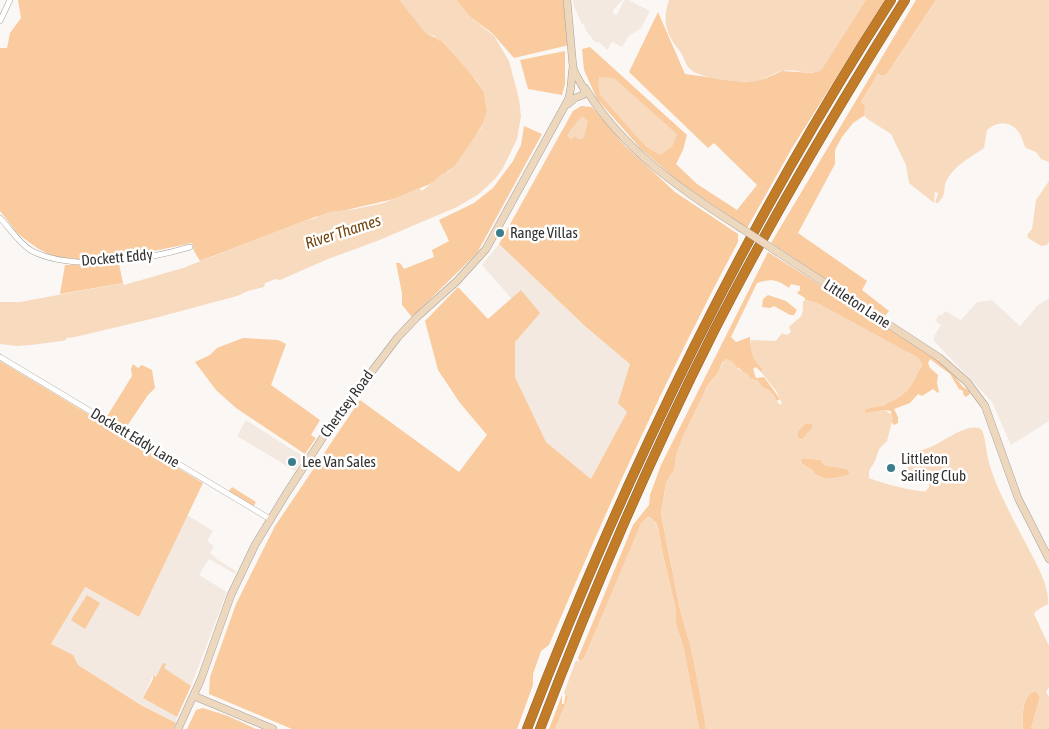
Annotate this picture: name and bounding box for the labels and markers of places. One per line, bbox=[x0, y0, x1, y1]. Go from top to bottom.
place label: Range Villas bbox=[510, 224, 578, 242]
marker: Range Villas bbox=[494, 227, 506, 239]
place label: Littleton Sailing Club bbox=[901, 450, 966, 485]
place label: Lee Van Sales bbox=[302, 453, 376, 471]
marker: Lee Van Sales bbox=[286, 456, 298, 468]
marker: Littleton Sailing Club bbox=[885, 462, 897, 474]

